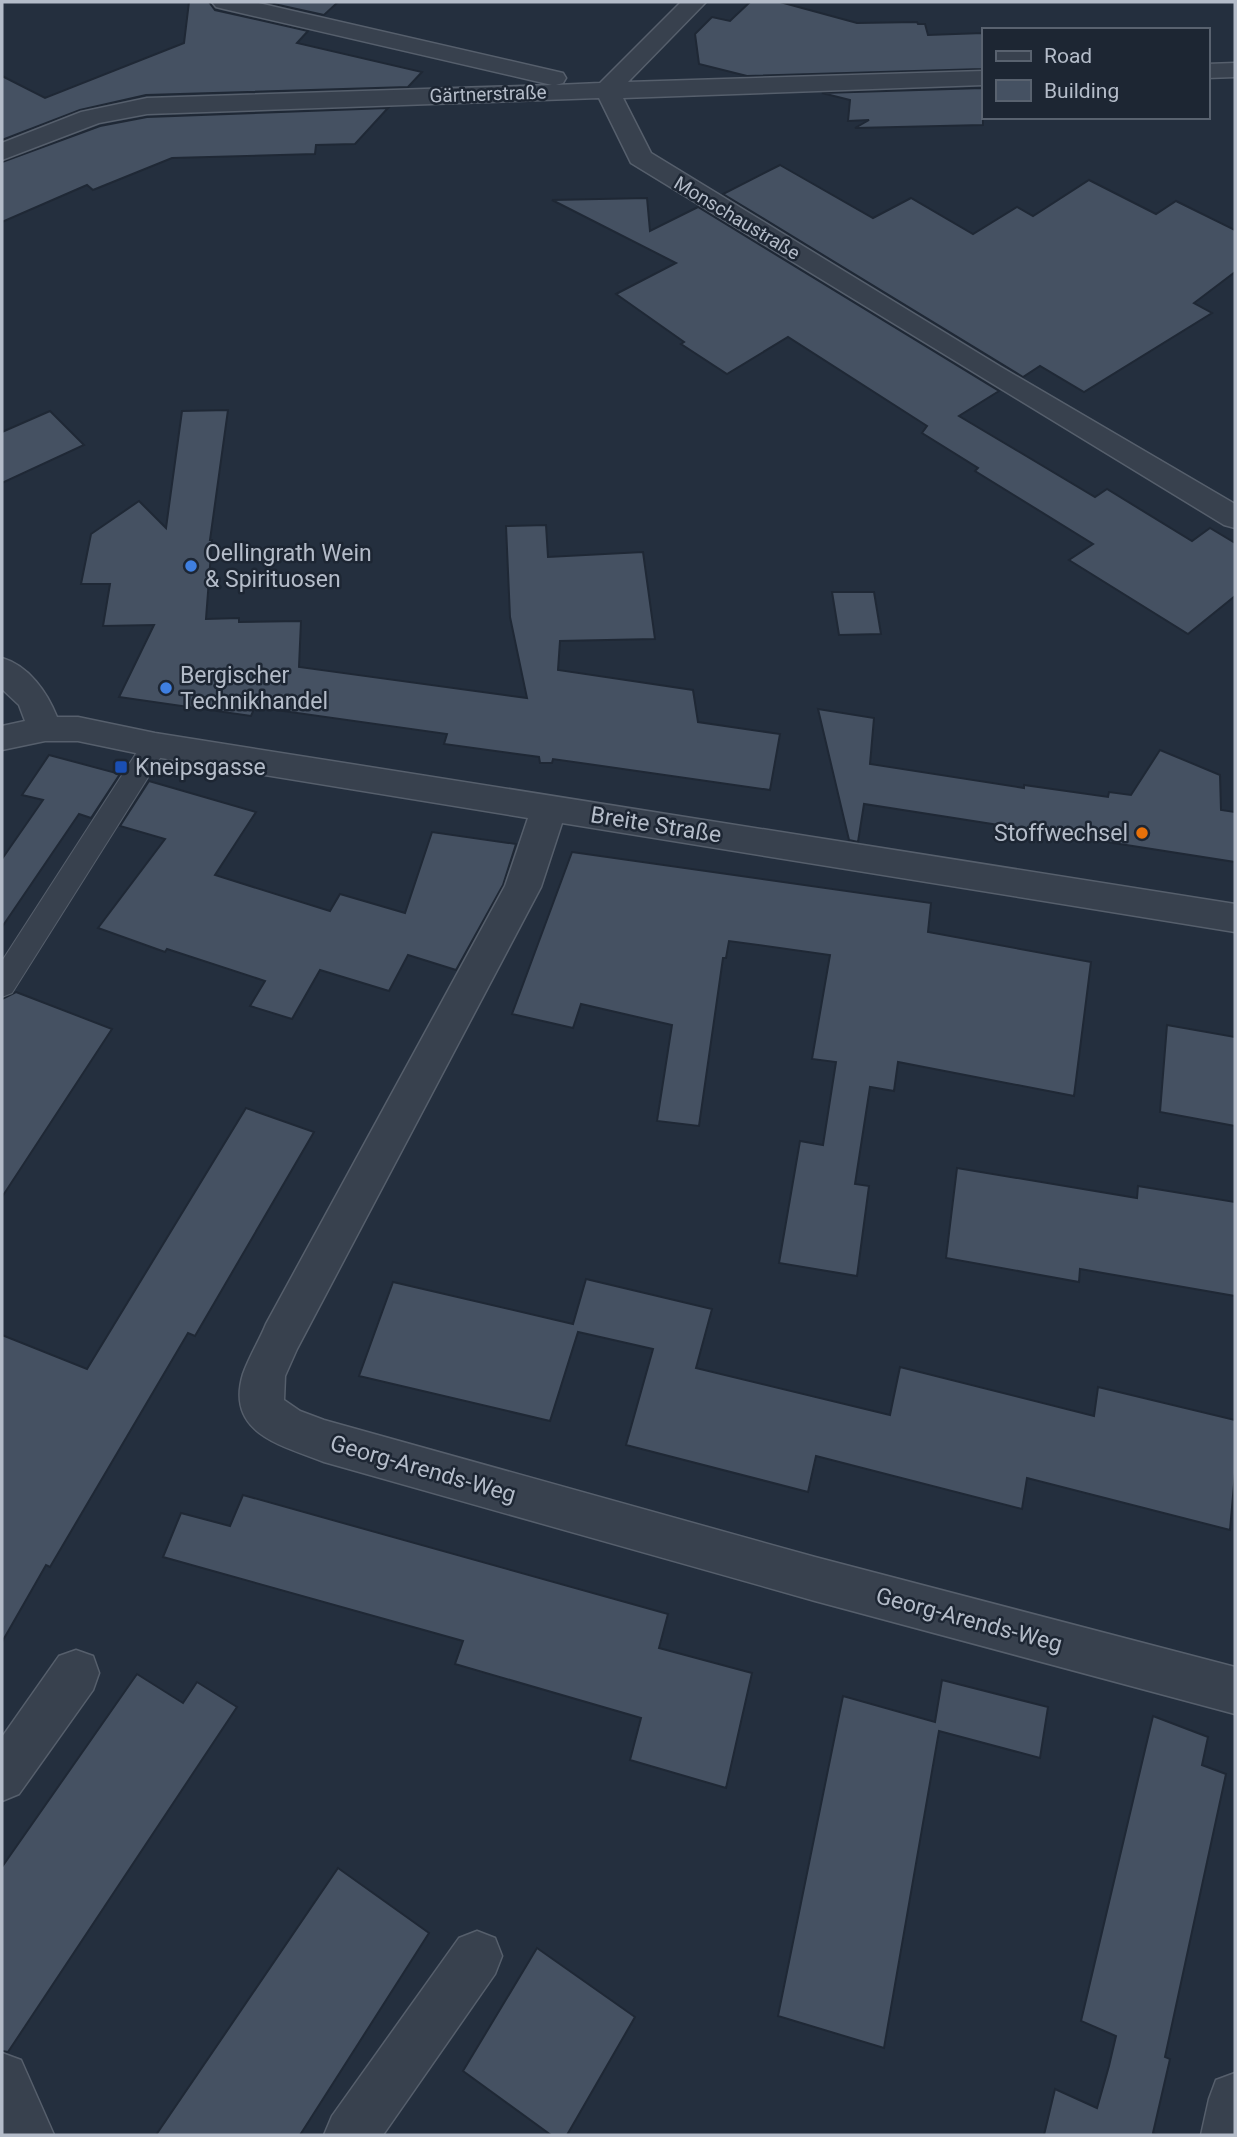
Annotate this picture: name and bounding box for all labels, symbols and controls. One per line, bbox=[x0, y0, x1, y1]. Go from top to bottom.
legend bbox=[982, 28, 1209, 119]
text: Road bbox=[1044, 44, 1092, 68]
text: Building bbox=[1044, 79, 1119, 103]
street label: Gärtnerstraße bbox=[429, 80, 547, 108]
street label: Monschaustraße bbox=[670, 171, 804, 265]
place label: Oellingrath Wein & Spirituosen bbox=[205, 540, 372, 593]
marker: Oellingrath Wein & Spirituosen bbox=[183, 558, 199, 574]
place label: Bergischer Technikhandel bbox=[180, 662, 328, 715]
marker: Bergischer Technikhandel bbox=[158, 680, 174, 696]
place label: Kneipsgasse bbox=[135, 754, 266, 781]
marker: Kneipsgasse bbox=[113, 759, 129, 775]
street label: Breite Straße bbox=[589, 801, 723, 849]
place label: Stoffwechsel bbox=[994, 820, 1128, 847]
marker: Stoffwechsel bbox=[1134, 825, 1150, 841]
street label: Georg-Arends-Weg bbox=[327, 1430, 519, 1508]
street label: Georg-Arends-Weg bbox=[873, 1582, 1065, 1658]

